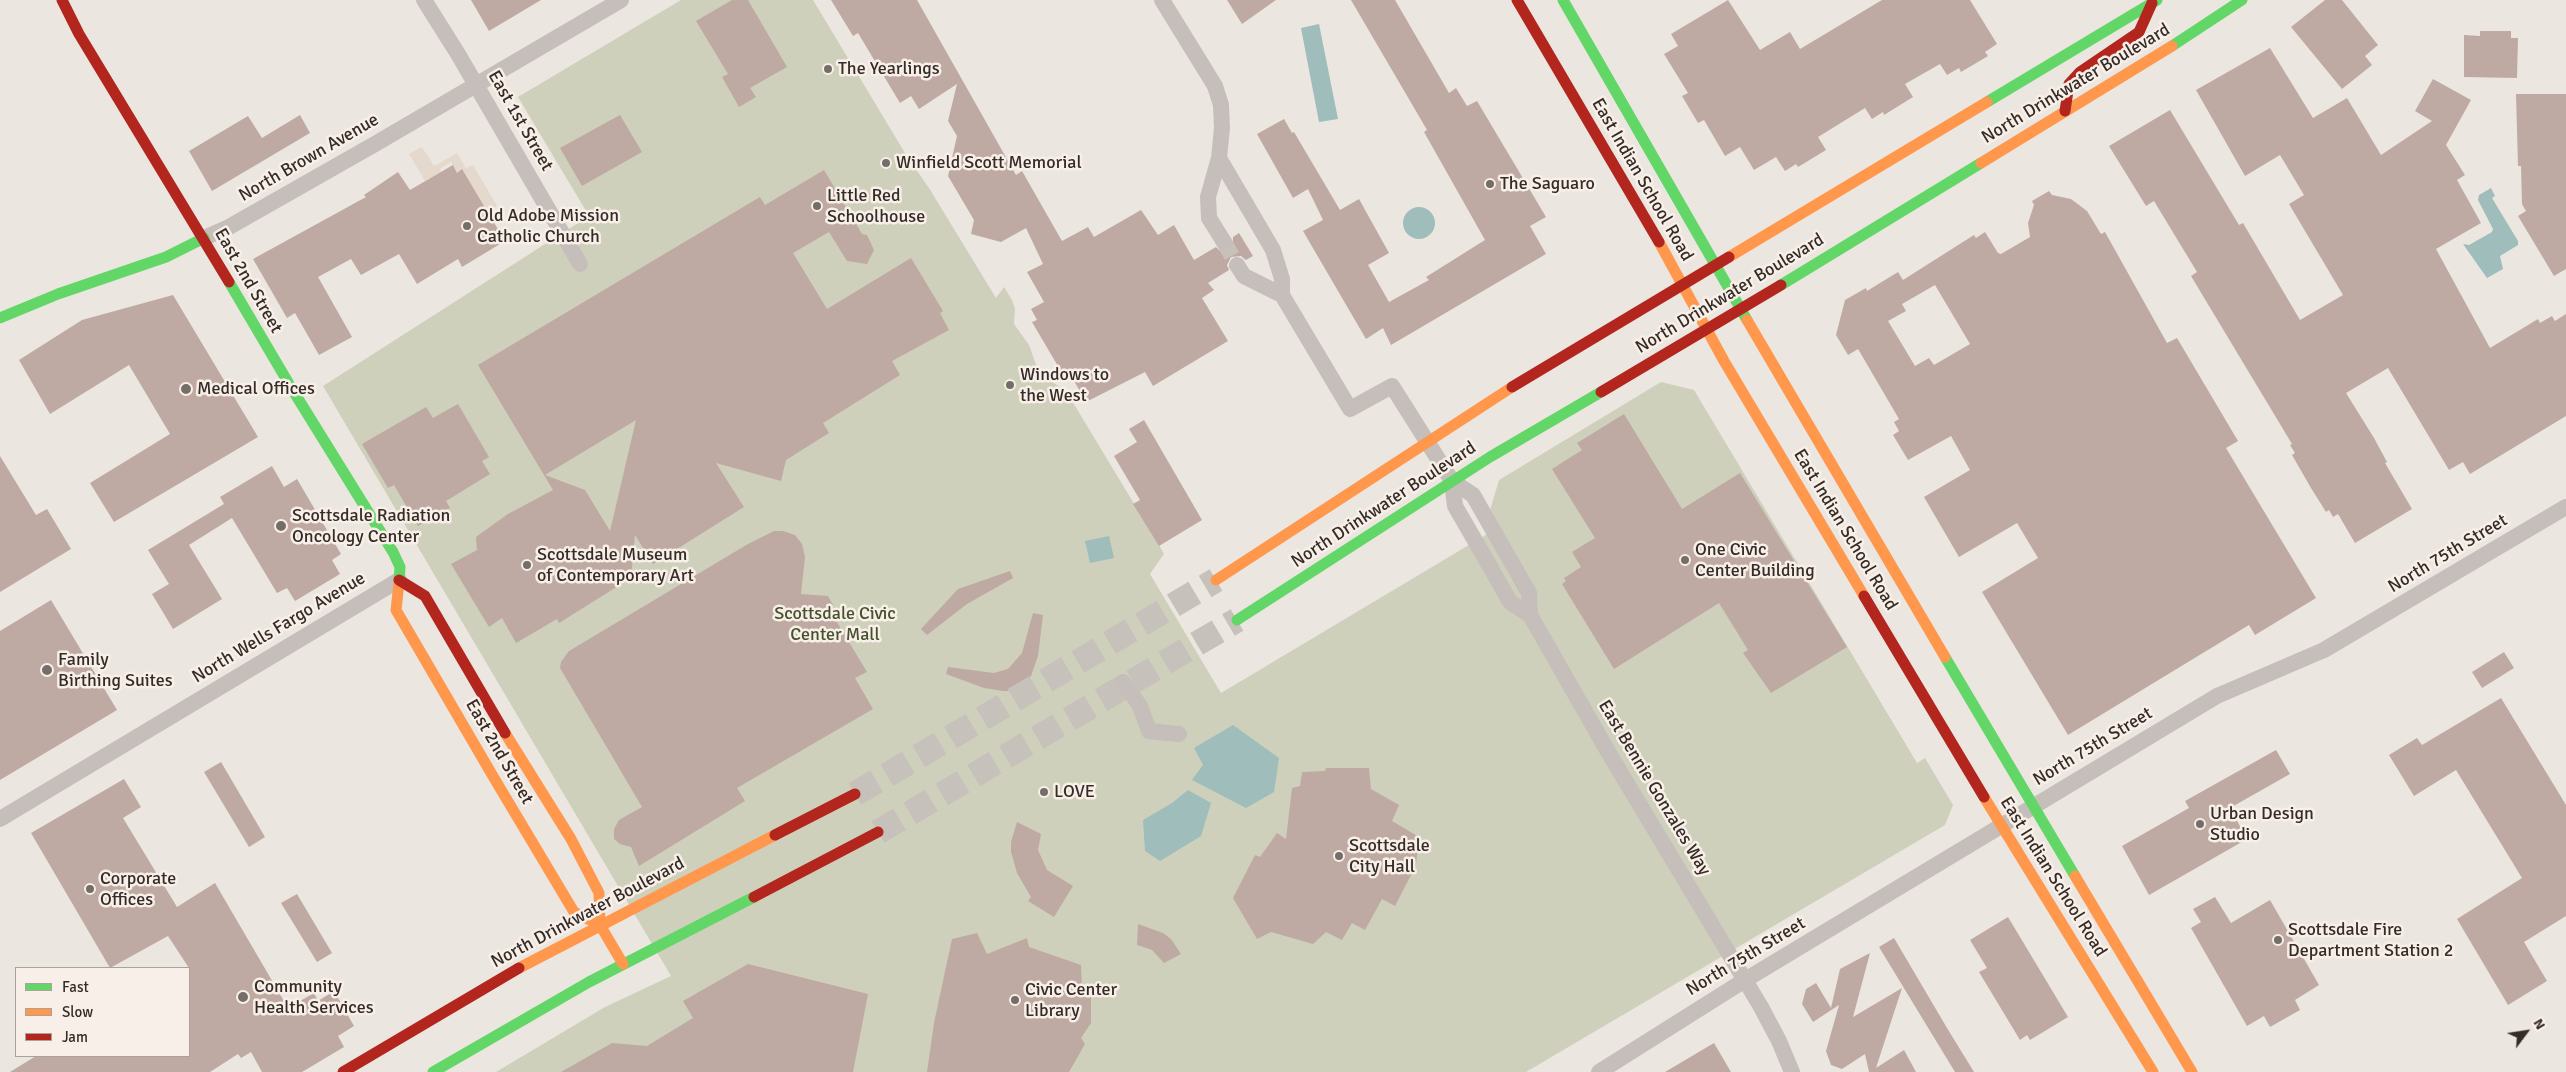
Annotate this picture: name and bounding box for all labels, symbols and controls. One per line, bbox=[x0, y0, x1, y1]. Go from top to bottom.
street label: North Drinkwater Boulevard bbox=[1978, 19, 2174, 149]
place label: The Yearlings bbox=[838, 58, 940, 80]
marker: The Yearlings bbox=[822, 63, 834, 75]
street label: East 1st Street bbox=[483, 67, 557, 175]
street label: East Indian School Road bbox=[1587, 95, 1697, 265]
street label: North Brown Avenue bbox=[235, 109, 383, 207]
place label: Winfield Scott Memorial bbox=[896, 152, 1082, 174]
marker: Winfield Scott Memorial bbox=[880, 157, 892, 169]
place label: The Saguaro bbox=[1500, 173, 1595, 195]
marker: The Saguaro bbox=[1484, 178, 1496, 190]
place label: Little Red Schoolhouse bbox=[827, 185, 925, 228]
marker: Little Red Schoolhouse bbox=[811, 200, 823, 212]
place label: Old Adobe Mission Catholic Church bbox=[477, 205, 619, 248]
marker: Old Adobe Mission Catholic Church bbox=[461, 220, 473, 232]
street label: East 2nd Street bbox=[209, 225, 287, 337]
street label: North Drinkwater Boulevard bbox=[1632, 229, 1828, 359]
place label: Windows to the West bbox=[1020, 364, 1109, 406]
place label: Medical Offices bbox=[197, 378, 315, 400]
marker: Windows to the West bbox=[1004, 379, 1016, 391]
marker: Medical Offices bbox=[179, 382, 193, 396]
street label: North Drinkwater Boulevard bbox=[1288, 437, 1480, 573]
street label: East Indian School Road bbox=[1788, 445, 1902, 615]
place label: Scottsdale Radiation Oncology Center bbox=[292, 505, 450, 548]
street label: North 75th Street bbox=[2385, 510, 2511, 598]
marker: Scottsdale Radiation Oncology Center bbox=[274, 519, 288, 533]
place label: One Civic Center Building bbox=[1695, 539, 1815, 582]
place label: Scottsdale Museum of Contemporary Art bbox=[537, 544, 694, 586]
marker: One Civic Center Building bbox=[1679, 554, 1691, 566]
marker: Scottsdale Museum of Contemporary Art bbox=[521, 559, 533, 571]
street label: North Wells Fargo Avenue bbox=[189, 568, 369, 688]
park label: Scottsdale Civic Center Mall bbox=[774, 603, 896, 646]
place label: Family Birthing Suites bbox=[58, 649, 173, 692]
marker: Family Birthing Suites bbox=[40, 663, 54, 677]
street label: East 2nd Street bbox=[460, 696, 538, 808]
street label: East Bennie Gonzales Way bbox=[1593, 696, 1715, 880]
street label: North 75th Street bbox=[2030, 703, 2156, 791]
place label: LOVE bbox=[1054, 781, 1095, 803]
marker: LOVE bbox=[1038, 786, 1050, 798]
street label: East Indian School Road bbox=[1995, 793, 2111, 961]
place label: Urban Design Studio bbox=[2210, 803, 2314, 846]
marker: Urban Design Studio bbox=[2194, 818, 2206, 830]
place label: Scottsdale City Hall bbox=[1349, 835, 1430, 878]
marker: Scottsdale City Hall bbox=[1333, 850, 1345, 862]
street label: North Drinkwater Boulevard bbox=[488, 853, 688, 973]
place label: Corporate Offices bbox=[100, 868, 176, 911]
marker: Corporate Offices bbox=[84, 883, 96, 895]
street label: North 75th Street bbox=[1683, 913, 1809, 1001]
place label: Scottsdale Fire Department Station 2 bbox=[2288, 919, 2453, 962]
marker: Scottsdale Fire Department Station 2 bbox=[2272, 934, 2284, 946]
legend bbox=[15, 967, 190, 1057]
place label: Community Health Services bbox=[254, 976, 374, 1019]
text: Fast bbox=[62, 978, 89, 996]
place label: Civic Center Library bbox=[1025, 979, 1117, 1022]
marker: Community Health Services bbox=[236, 990, 250, 1004]
marker: Civic Center Library bbox=[1009, 994, 1021, 1006]
text: Slow bbox=[62, 1003, 93, 1021]
north arrow bbox=[2501, 1007, 2551, 1057]
text: N bbox=[2529, 1015, 2549, 1033]
text: Jam bbox=[62, 1028, 88, 1046]

